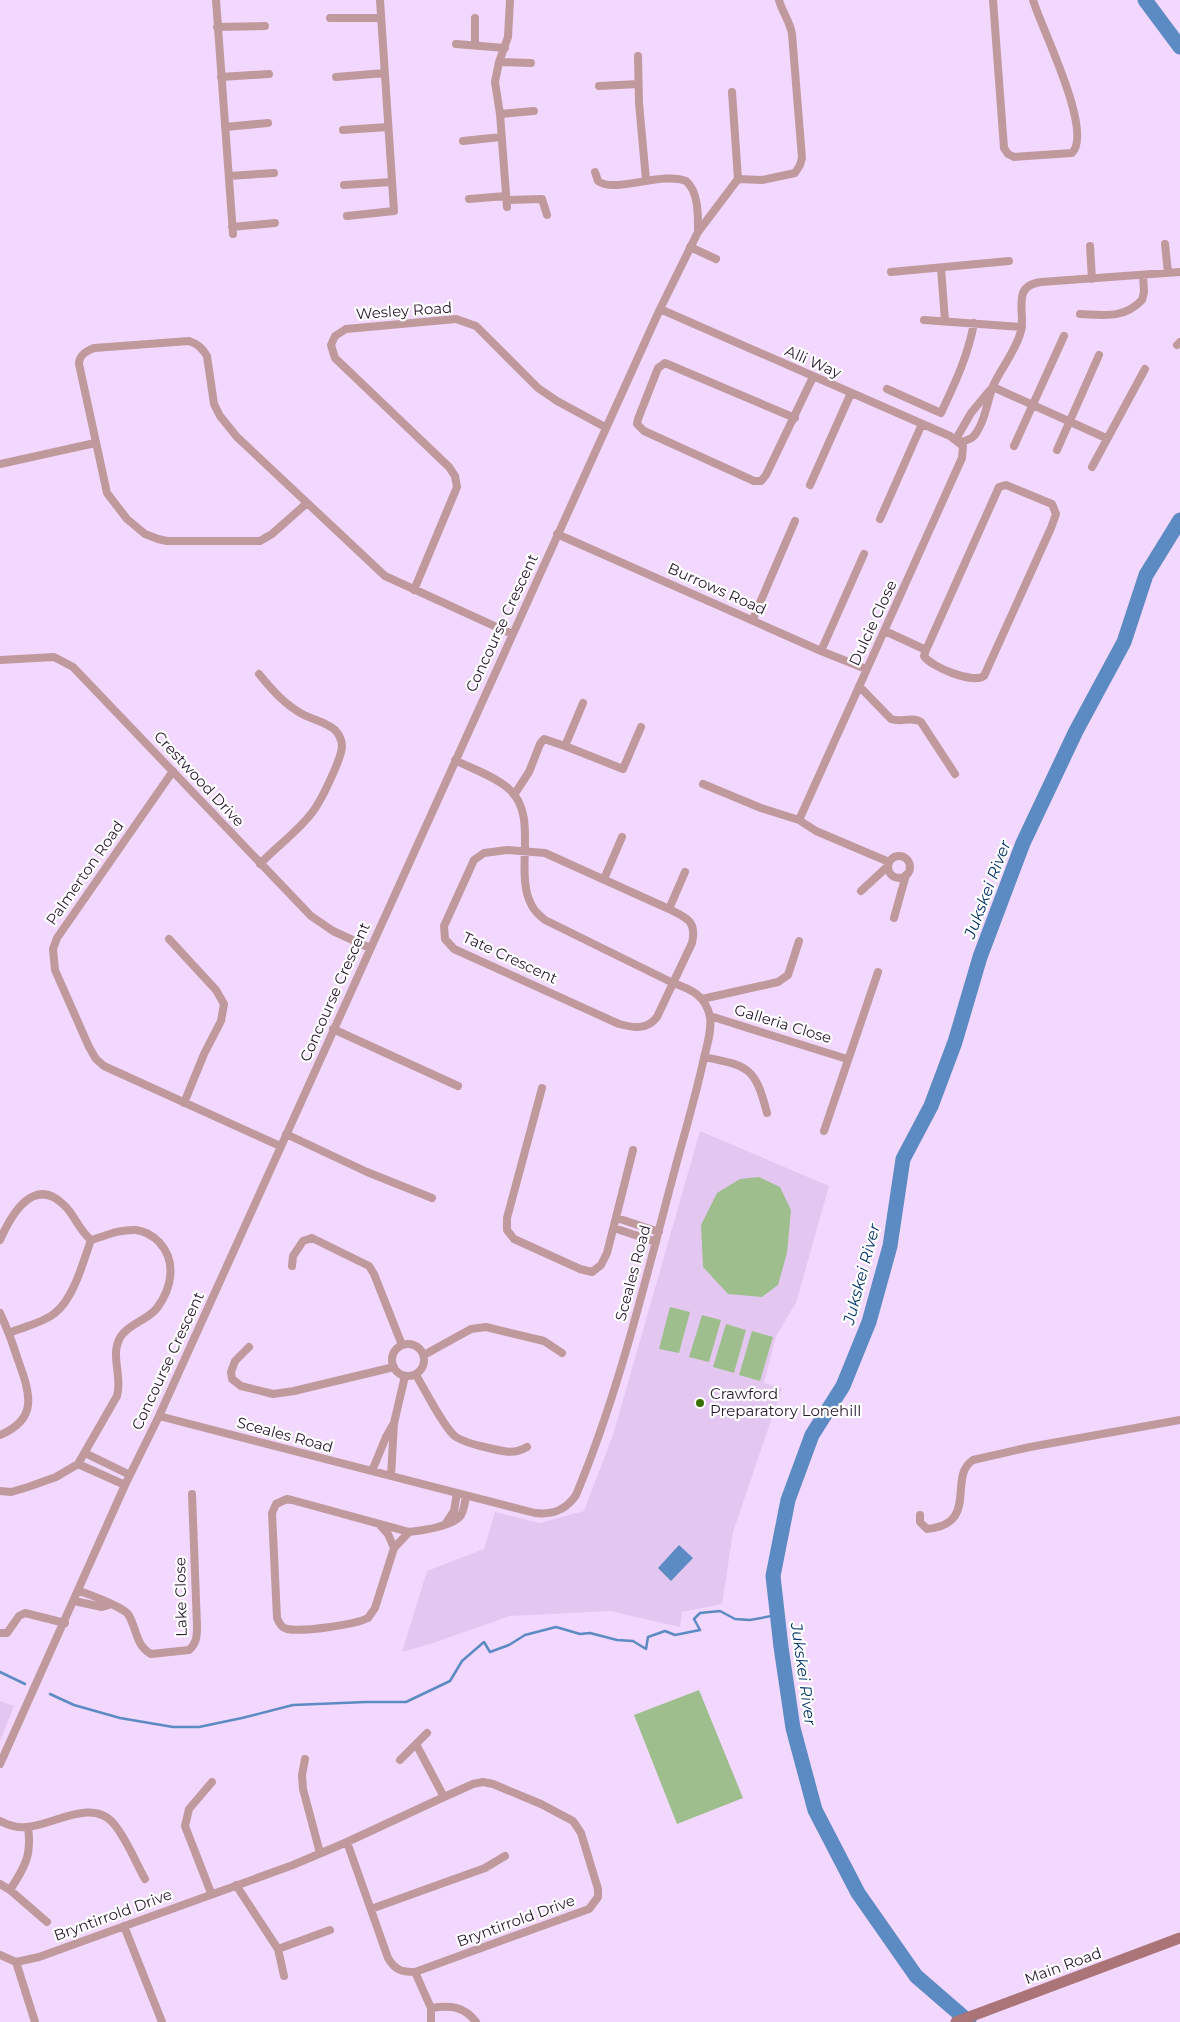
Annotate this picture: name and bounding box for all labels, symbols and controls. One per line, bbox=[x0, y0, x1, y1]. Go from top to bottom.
street label: Wesley Road bbox=[355, 298, 453, 323]
street label: Alli Way bbox=[782, 341, 845, 383]
street label: Concourse Crescent bbox=[461, 551, 542, 695]
street label: Burrows Road bbox=[665, 558, 769, 619]
street label: Dulcie Close bbox=[844, 577, 901, 669]
street label: Crestwood Drive bbox=[150, 727, 249, 830]
street label: Palmerton Road bbox=[41, 817, 128, 929]
water label: Jukskei River bbox=[960, 837, 1015, 942]
street label: Concourse Crescent bbox=[295, 919, 374, 1064]
street label: Tate Crescent bbox=[460, 927, 561, 988]
street label: Galleria Close bbox=[732, 1000, 834, 1047]
water label: Jukskei River bbox=[839, 1221, 884, 1327]
street label: Sceales Road bbox=[611, 1223, 654, 1323]
street label: Concourse Crescent bbox=[127, 1289, 208, 1433]
place label: Crawford Preparatory Lonehill bbox=[710, 1384, 861, 1420]
marker: Crawford Preparatory Lonehill bbox=[694, 1397, 706, 1409]
street label: Sceales Road bbox=[235, 1413, 335, 1456]
street label: Lake Close bbox=[170, 1557, 191, 1637]
water label: Jukskei River bbox=[787, 1621, 820, 1727]
street label: Bryntirrold Drive bbox=[51, 1884, 174, 1945]
street label: Bryntirrold Drive bbox=[454, 1890, 577, 1951]
street label: Main Road bbox=[1022, 1943, 1104, 1988]

